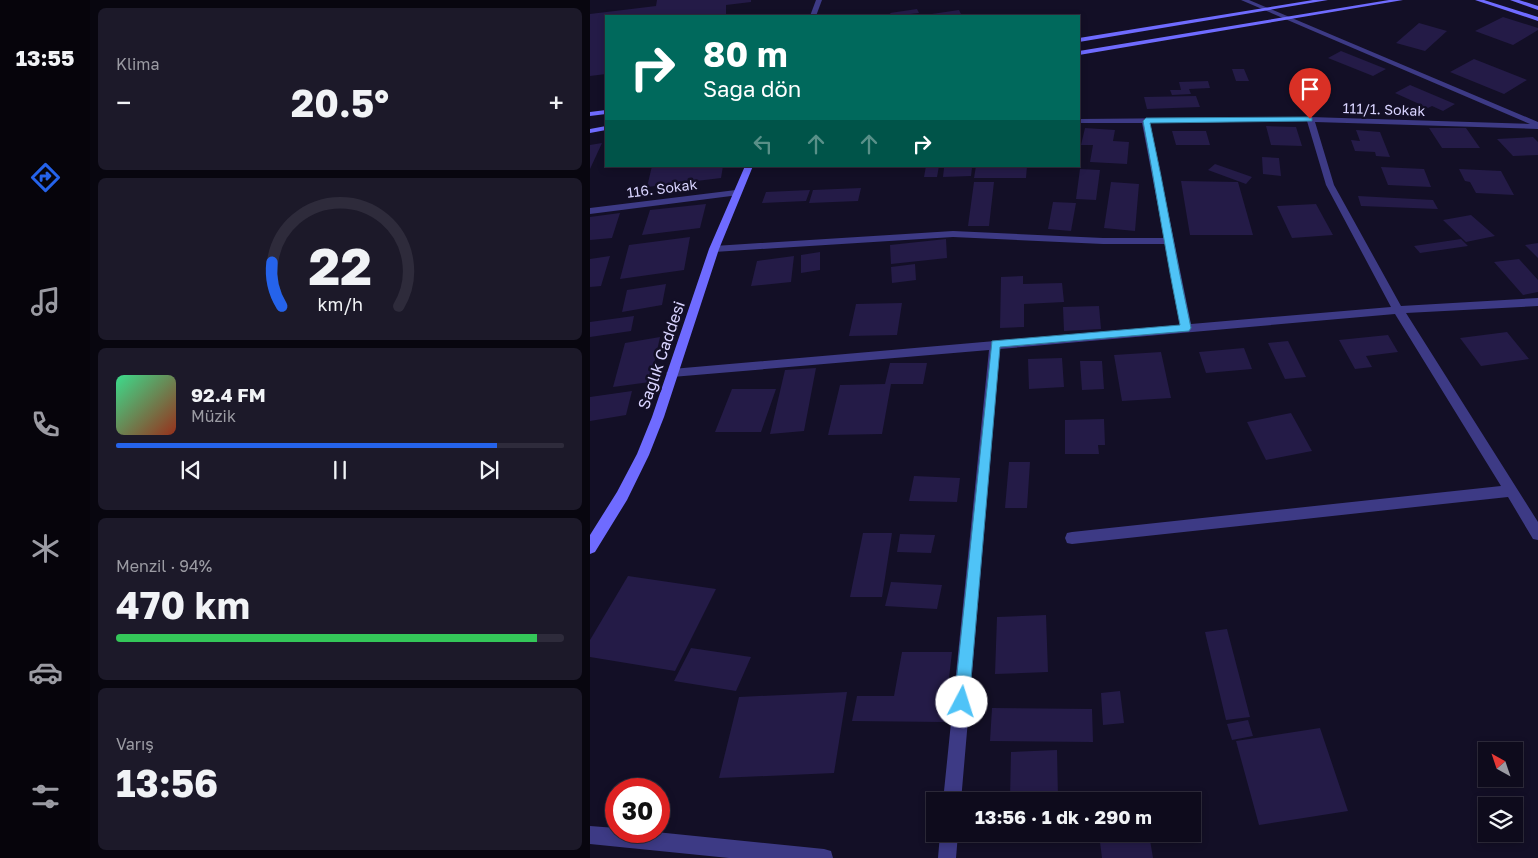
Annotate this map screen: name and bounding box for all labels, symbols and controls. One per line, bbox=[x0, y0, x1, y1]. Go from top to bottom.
text: 80 m bbox=[703, 33, 788, 75]
icon: right bbox=[620, 35, 685, 100]
text: 13:55 bbox=[16, 44, 74, 71]
text: Klima bbox=[116, 54, 160, 74]
pin bbox=[1289, 68, 1331, 119]
text: Sağa dön bbox=[703, 75, 801, 102]
icon: arrive bbox=[1296, 75, 1324, 103]
text: 20.5° bbox=[291, 80, 389, 125]
text: − bbox=[116, 86, 131, 119]
text: + bbox=[549, 86, 564, 119]
street label: 111/1. Sokak bbox=[1342, 99, 1426, 119]
icon: left bbox=[749, 130, 777, 158]
icon: ahead bbox=[802, 130, 830, 158]
icon: ahead bbox=[855, 130, 883, 158]
icon: right bbox=[908, 130, 936, 158]
icon: directions bbox=[28, 160, 63, 195]
street label: 116. Sokak bbox=[626, 175, 698, 201]
text: 22 bbox=[308, 234, 372, 296]
icon: music bbox=[28, 284, 63, 319]
text: km/h bbox=[317, 293, 363, 315]
street label: Sağlık Caddesi bbox=[633, 298, 689, 412]
text: 92.4 FM bbox=[191, 383, 266, 406]
text: Müzik bbox=[191, 406, 236, 426]
icon: phone bbox=[28, 407, 63, 442]
icon: previous bbox=[177, 456, 205, 484]
icon: pause bbox=[326, 456, 354, 484]
icon: next bbox=[475, 456, 503, 484]
icon: climate bbox=[28, 531, 63, 566]
text: Menzil · 94% bbox=[116, 556, 212, 576]
text: 470 km bbox=[116, 582, 250, 627]
icon: car bbox=[28, 655, 63, 690]
position arrow bbox=[935, 675, 987, 727]
text: Varış bbox=[116, 734, 154, 754]
north arrow bbox=[1478, 742, 1522, 788]
map controls bbox=[1478, 742, 1523, 842]
text: 13:56 bbox=[116, 760, 218, 805]
speed limit sign: 30 bbox=[605, 778, 670, 843]
icon: filters bbox=[28, 779, 63, 814]
button: layers bbox=[1478, 797, 1523, 842]
text: 13:56 · 1 dk · 290 m bbox=[975, 805, 1152, 828]

